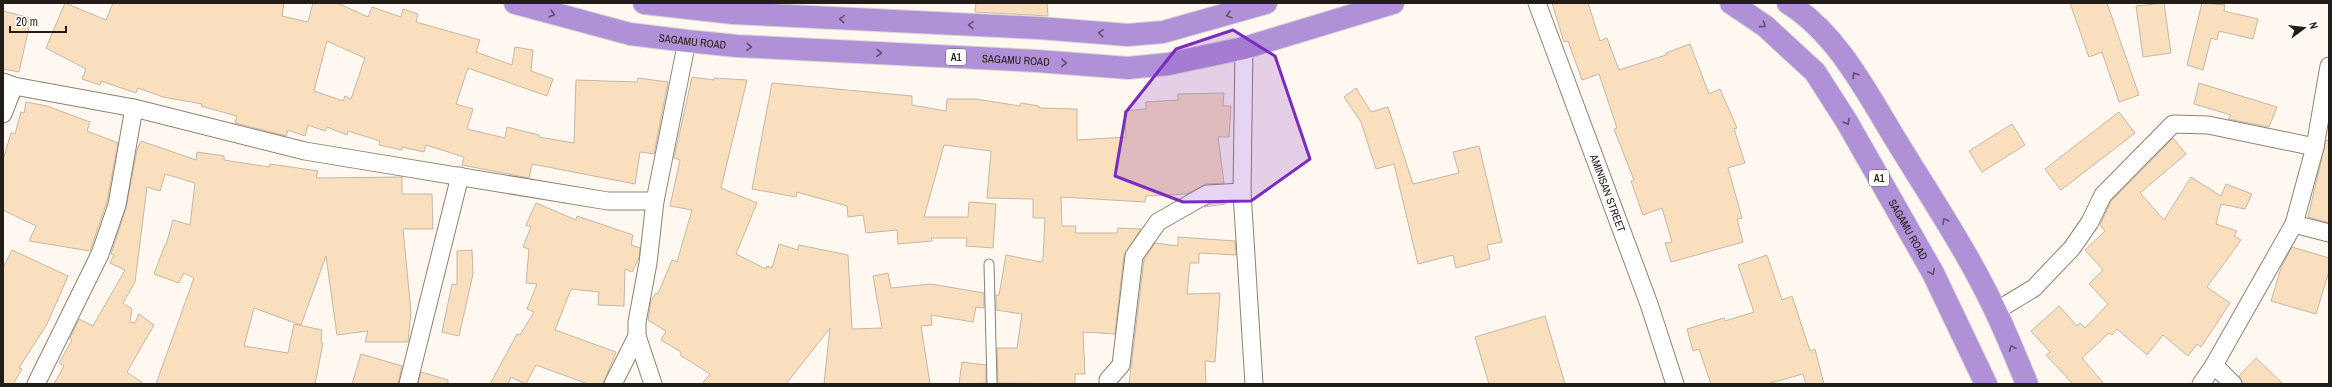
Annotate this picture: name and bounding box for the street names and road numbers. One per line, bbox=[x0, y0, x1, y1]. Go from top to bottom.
street label: SAGAMU ROAD bbox=[658, 31, 727, 52]
road number: A1 bbox=[946, 49, 966, 65]
street label: SAGAMU ROAD bbox=[982, 51, 1050, 69]
street label: AMINISAN STREET bbox=[1587, 152, 1629, 234]
road number: A1 bbox=[1869, 170, 1889, 186]
street label: SAGAMU ROAD bbox=[1885, 197, 1931, 262]

